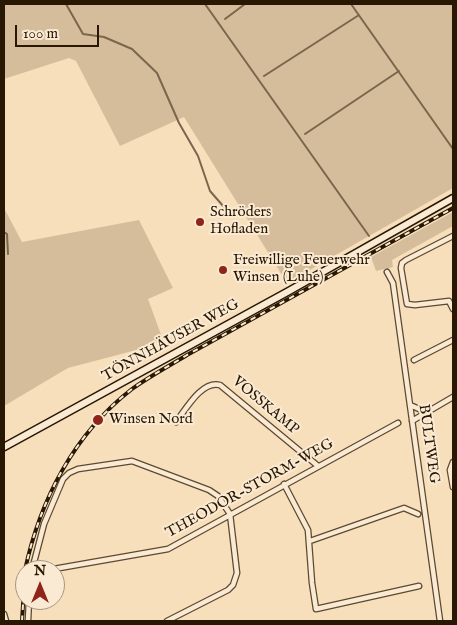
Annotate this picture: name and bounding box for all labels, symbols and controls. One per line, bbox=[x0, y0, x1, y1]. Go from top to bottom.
scale bar bbox=[18, 15, 101, 47]
text: 100 m bbox=[23, 24, 58, 43]
place label: Schröders Hofladen bbox=[210, 204, 271, 239]
marker: Schröders Hofladen bbox=[194, 216, 206, 228]
place label: Freiwillige Feuerwehr Winsen (Luhe) bbox=[233, 252, 370, 287]
marker: Freiwillige Feuerwehr Winsen (Luhe) bbox=[217, 264, 229, 276]
street label: TÖNNHÄUSER WEG bbox=[100, 296, 242, 386]
street label: VOSSKAMP bbox=[228, 373, 302, 439]
street label: BULTWEG bbox=[414, 403, 442, 485]
place label: Winsen Nord bbox=[109, 411, 193, 429]
marker: Winsen Nord bbox=[91, 413, 105, 427]
street label: THEODOR-STORM-WEG bbox=[163, 435, 337, 543]
north arrow bbox=[15, 560, 65, 610]
text: N bbox=[34, 562, 46, 580]

